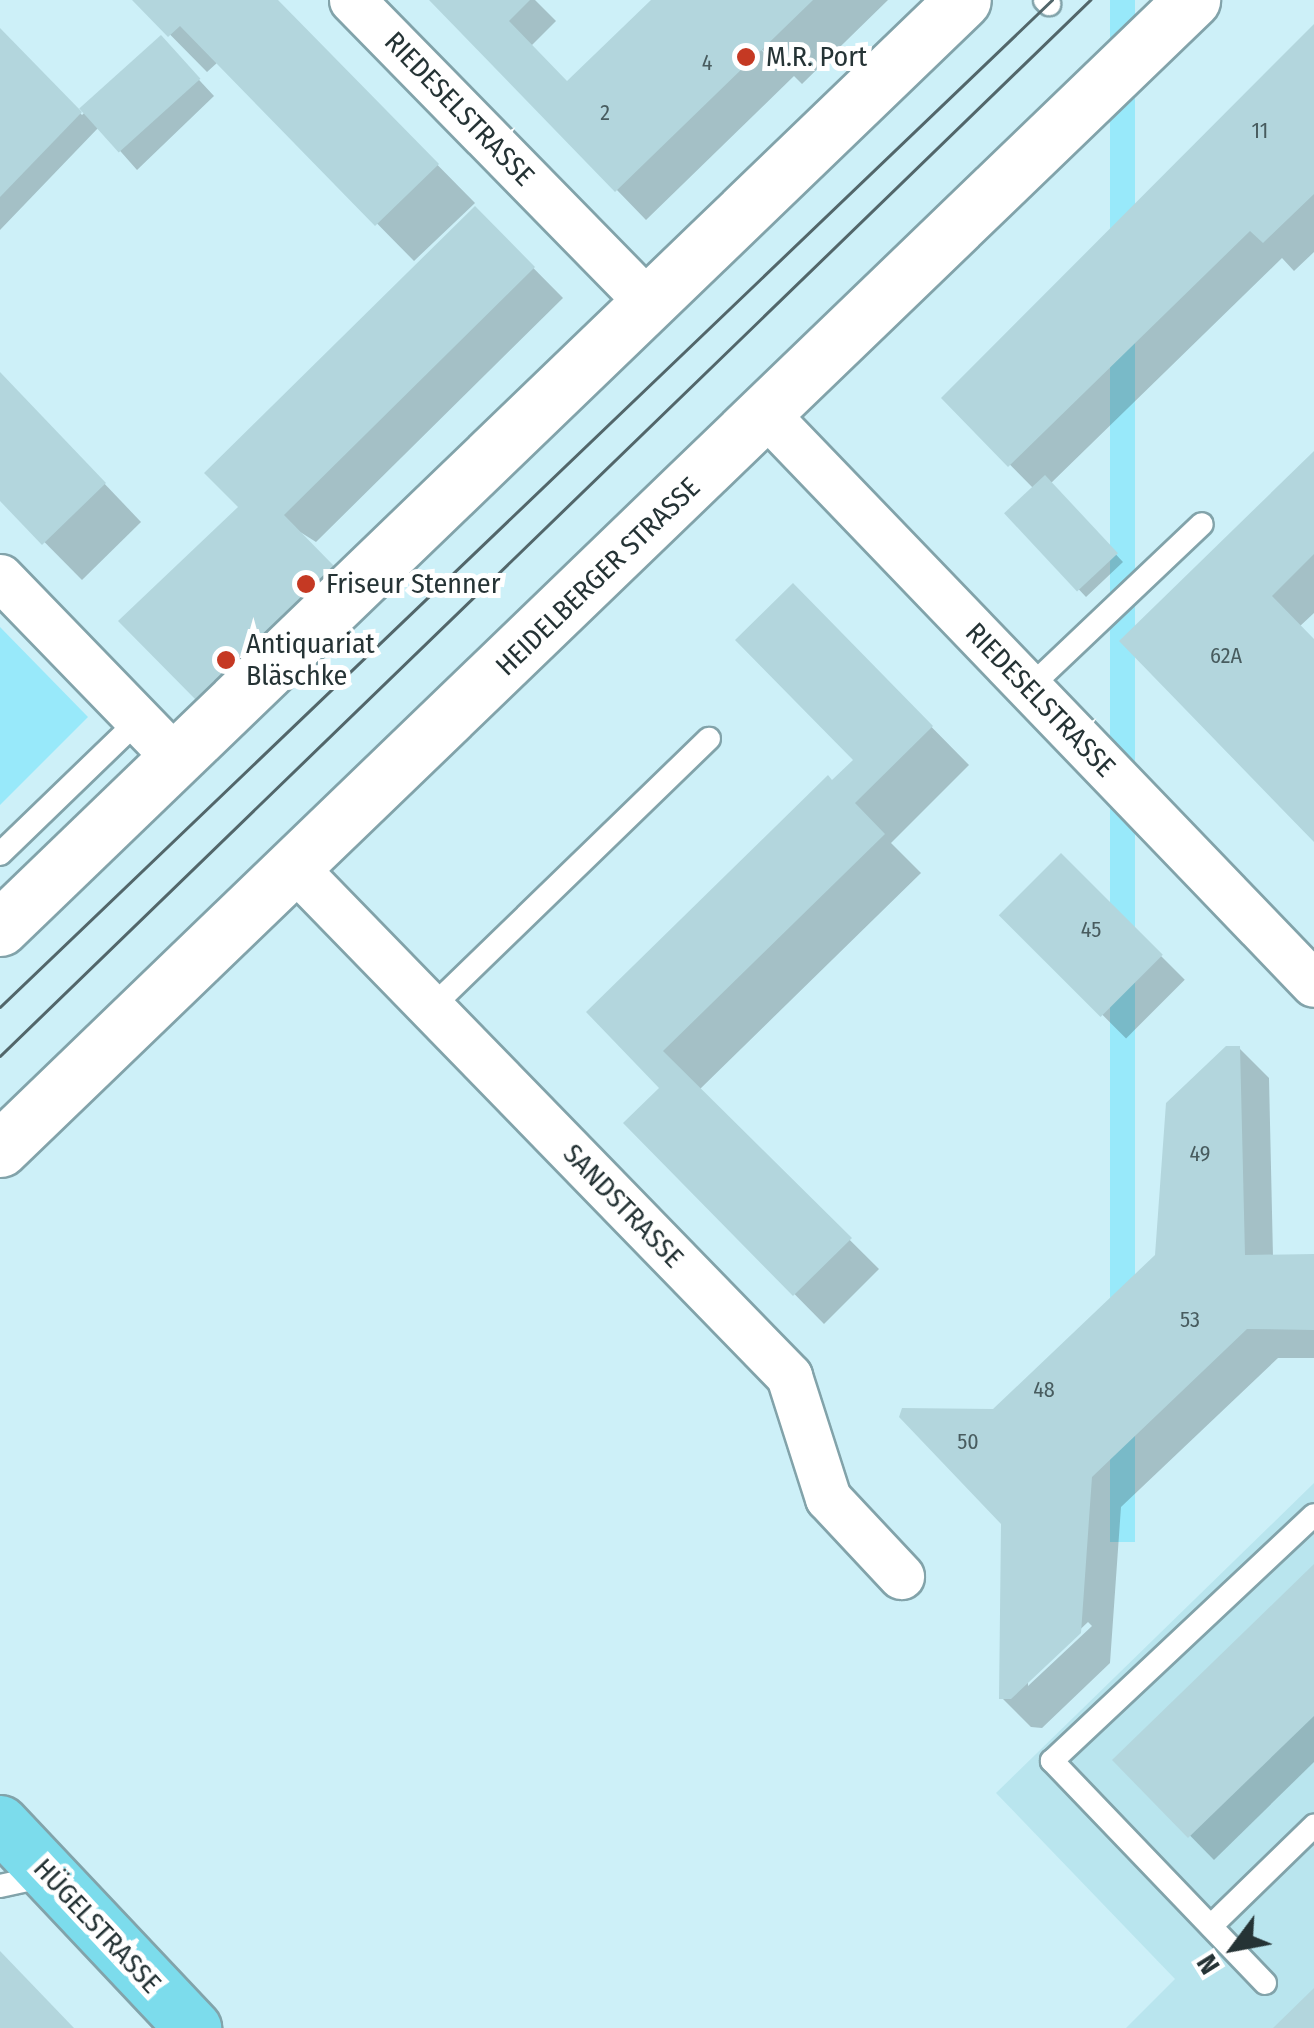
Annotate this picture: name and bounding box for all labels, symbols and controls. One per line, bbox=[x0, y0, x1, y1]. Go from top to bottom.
street label: RIEDESELSTRASSE bbox=[377, 25, 541, 193]
place label: M.R. Port bbox=[766, 40, 867, 74]
marker: M.R. Port bbox=[735, 46, 757, 68]
house number: 4 bbox=[702, 50, 712, 76]
house number: 2 bbox=[600, 100, 610, 126]
house number: 11 bbox=[1252, 118, 1268, 144]
street label: HEIDELBERGER STRASSE bbox=[489, 471, 707, 683]
place label: Friseur Stenner bbox=[326, 567, 500, 601]
marker: Friseur Stenner bbox=[295, 573, 317, 595]
street label: RIEDESELSTRASSE bbox=[958, 616, 1122, 784]
place label: Antiquariat Bläschke bbox=[246, 627, 375, 693]
house number: 62A bbox=[1210, 643, 1242, 669]
marker: Antiquariat Bläschke bbox=[215, 649, 237, 671]
house number: 45 bbox=[1081, 917, 1101, 943]
street label: SANDSTRASSE bbox=[556, 1137, 690, 1275]
house number: 49 bbox=[1190, 1141, 1210, 1167]
house number: 53 bbox=[1180, 1307, 1200, 1333]
house number: 48 bbox=[1033, 1377, 1055, 1403]
house number: 50 bbox=[957, 1429, 979, 1455]
street label: HÜGELSTRASSE bbox=[26, 1852, 168, 2000]
north arrow bbox=[1184, 1898, 1284, 1998]
text: N bbox=[1190, 1948, 1227, 1980]

